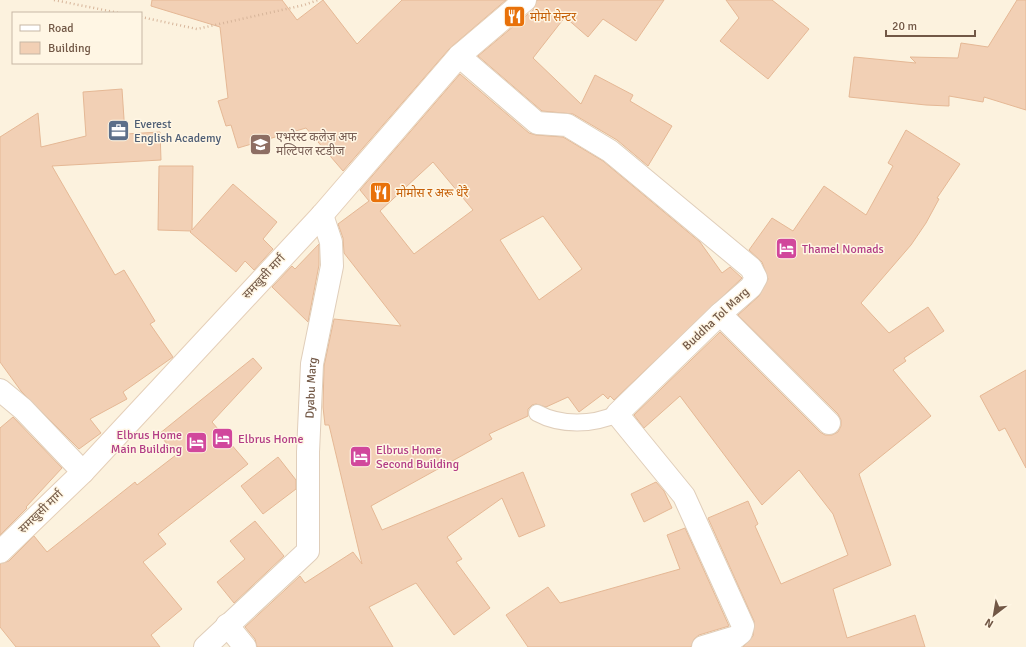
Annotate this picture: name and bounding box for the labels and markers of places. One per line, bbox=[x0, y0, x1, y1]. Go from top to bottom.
restaurant icon: मोमो सेन्टर bbox=[502, 4, 528, 30]
place label: मोमो सेन्टर bbox=[530, 9, 577, 25]
place label: Everest English Academy bbox=[134, 117, 221, 146]
office icon: Everest English Academy bbox=[105, 118, 131, 144]
place label: एभरेस्ट कलेज अफ मल्टिपल स्टडीज bbox=[276, 129, 357, 159]
school or university icon: एभरेस्ट कलेज अफ मल्टिपल स्टडीज bbox=[248, 131, 274, 157]
restaurant icon: मोमोस र अरू धेरै bbox=[368, 180, 394, 206]
place label: मोमोस र अरू धेरै bbox=[396, 185, 469, 201]
hotel icon: Thamel Nomads bbox=[774, 236, 800, 262]
place label: Thamel Nomads bbox=[802, 242, 884, 257]
hotel icon: Elbrus Home bbox=[210, 426, 236, 452]
place label: Elbrus Home Main Building bbox=[111, 428, 182, 457]
hotel icon: Elbrus Home Main Building bbox=[184, 429, 210, 455]
place label: Elbrus Home bbox=[238, 432, 303, 447]
place label: Elbrus Home Second Building bbox=[376, 443, 459, 472]
hotel icon: Elbrus Home Second Building bbox=[347, 444, 373, 470]

